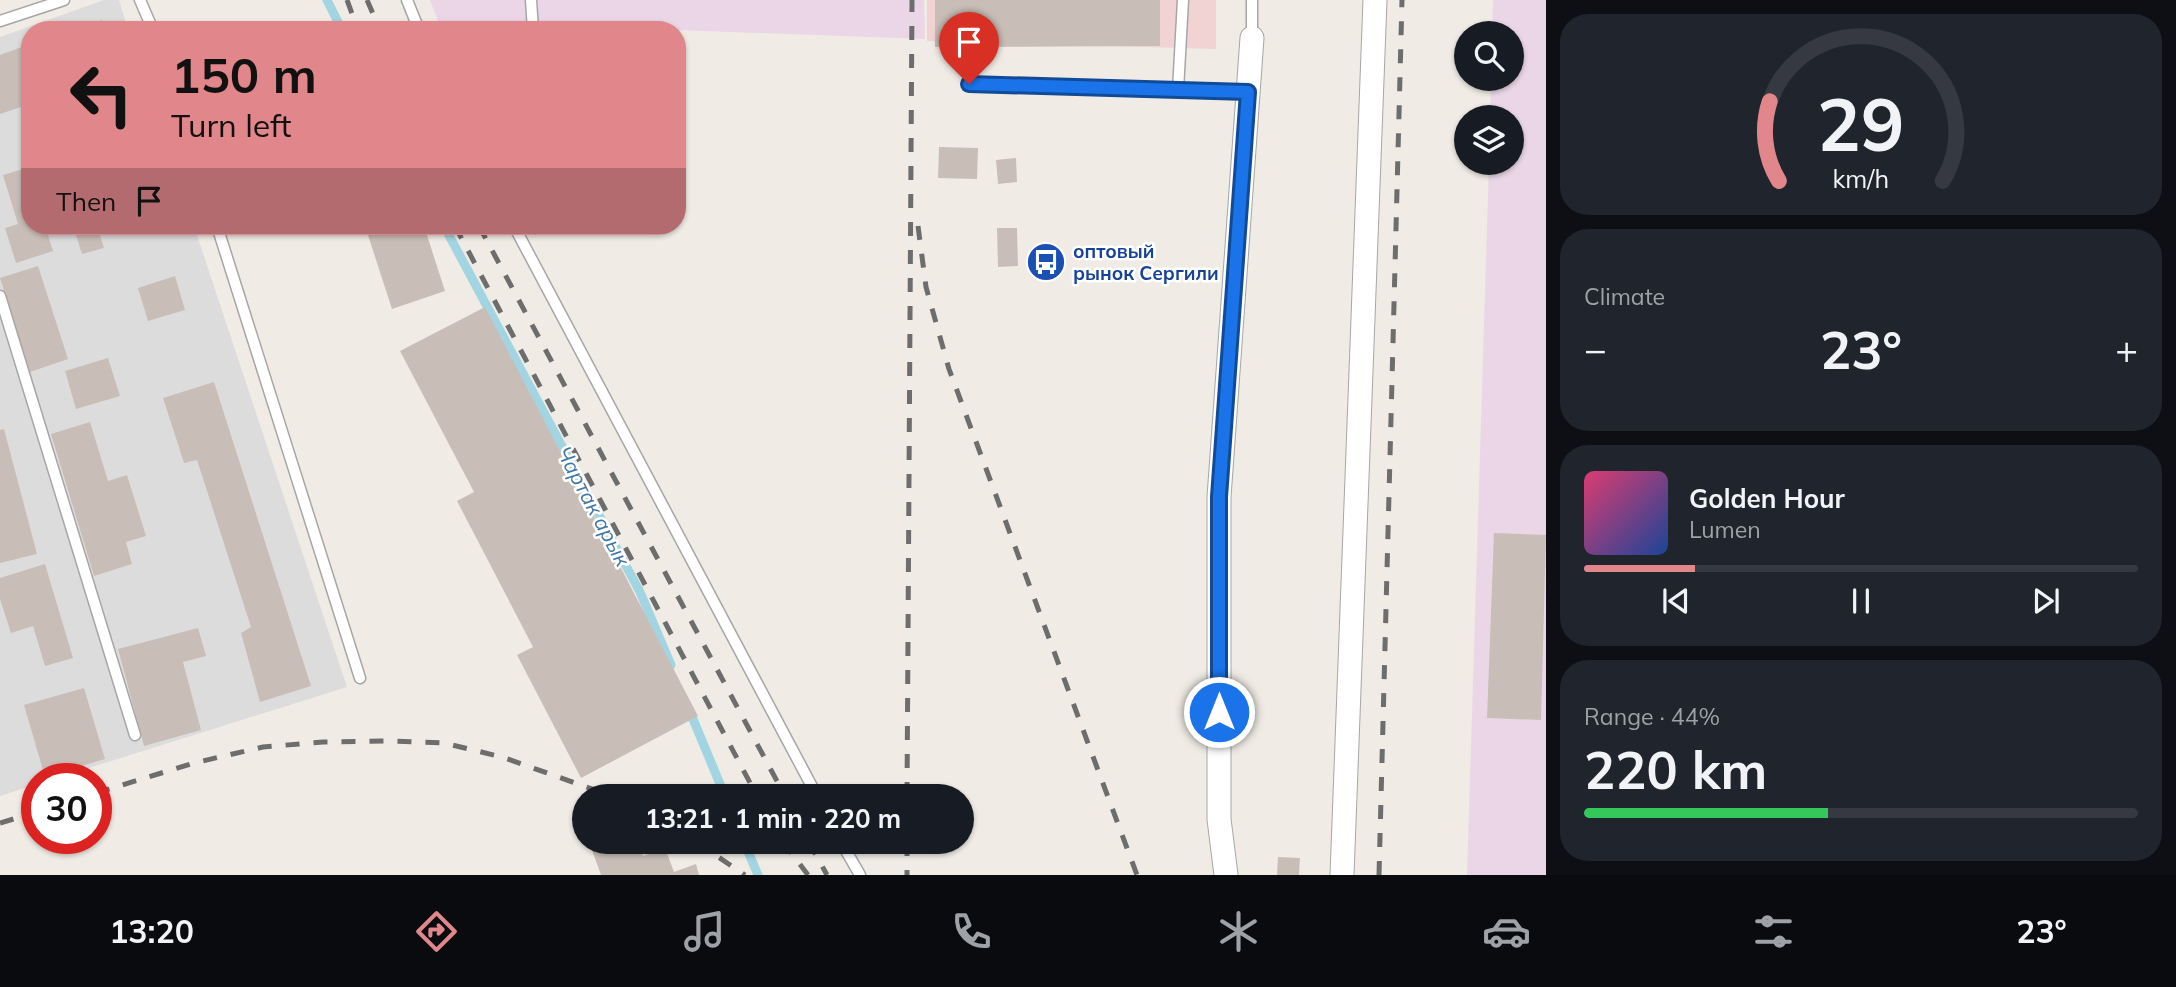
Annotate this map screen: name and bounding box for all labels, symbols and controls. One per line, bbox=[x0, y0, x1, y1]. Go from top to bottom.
pin bbox=[939, 12.0, 999, 84]
map controls bbox=[1454, 21, 1524, 175]
button: search bbox=[1454, 21, 1524, 91]
icon: arrive bbox=[950, 23, 988, 61]
text: 150 m bbox=[171, 44, 317, 105]
icon: left bbox=[56, 49, 147, 140]
text: 29 bbox=[1817, 78, 1905, 169]
text: Turn left bbox=[171, 105, 291, 145]
button: layers bbox=[1454, 105, 1524, 175]
text: km/h bbox=[1833, 162, 1889, 193]
icon: arrive bbox=[130, 182, 168, 220]
text: Then bbox=[56, 185, 116, 218]
place label: оптовый рынок Сергили bbox=[1073, 239, 1219, 285]
bus stop icon: оптовый рынок Сергили bbox=[1025, 241, 1067, 283]
text: Climate bbox=[1584, 282, 1665, 311]
text: 23° bbox=[1820, 317, 1902, 382]
text: − bbox=[1584, 325, 1607, 373]
text: + bbox=[2115, 325, 2138, 373]
water label: Чартак арык bbox=[552, 442, 637, 571]
text: Golden Hour bbox=[1689, 482, 1845, 515]
text: Lumen bbox=[1689, 515, 1761, 544]
icon: previous bbox=[1657, 582, 1695, 620]
icon: pause bbox=[1842, 582, 1880, 620]
icon: next bbox=[2027, 582, 2065, 620]
position arrow bbox=[1182, 675, 1256, 749]
text: Range · 44% bbox=[1584, 702, 1720, 731]
text: 220 km bbox=[1584, 737, 1767, 802]
speed limit sign: 30 bbox=[21, 763, 112, 854]
text: 13:21 · 1 min · 220 m bbox=[645, 802, 901, 835]
icon: directions bbox=[412, 907, 461, 956]
icon: music bbox=[680, 907, 729, 956]
icon: phone bbox=[947, 907, 996, 956]
icon: climate bbox=[1214, 907, 1263, 956]
icon: car bbox=[1482, 907, 1531, 956]
icon: filters bbox=[1749, 907, 1798, 956]
text: 13:20 bbox=[109, 911, 194, 951]
text: 23° bbox=[2016, 911, 2067, 951]

